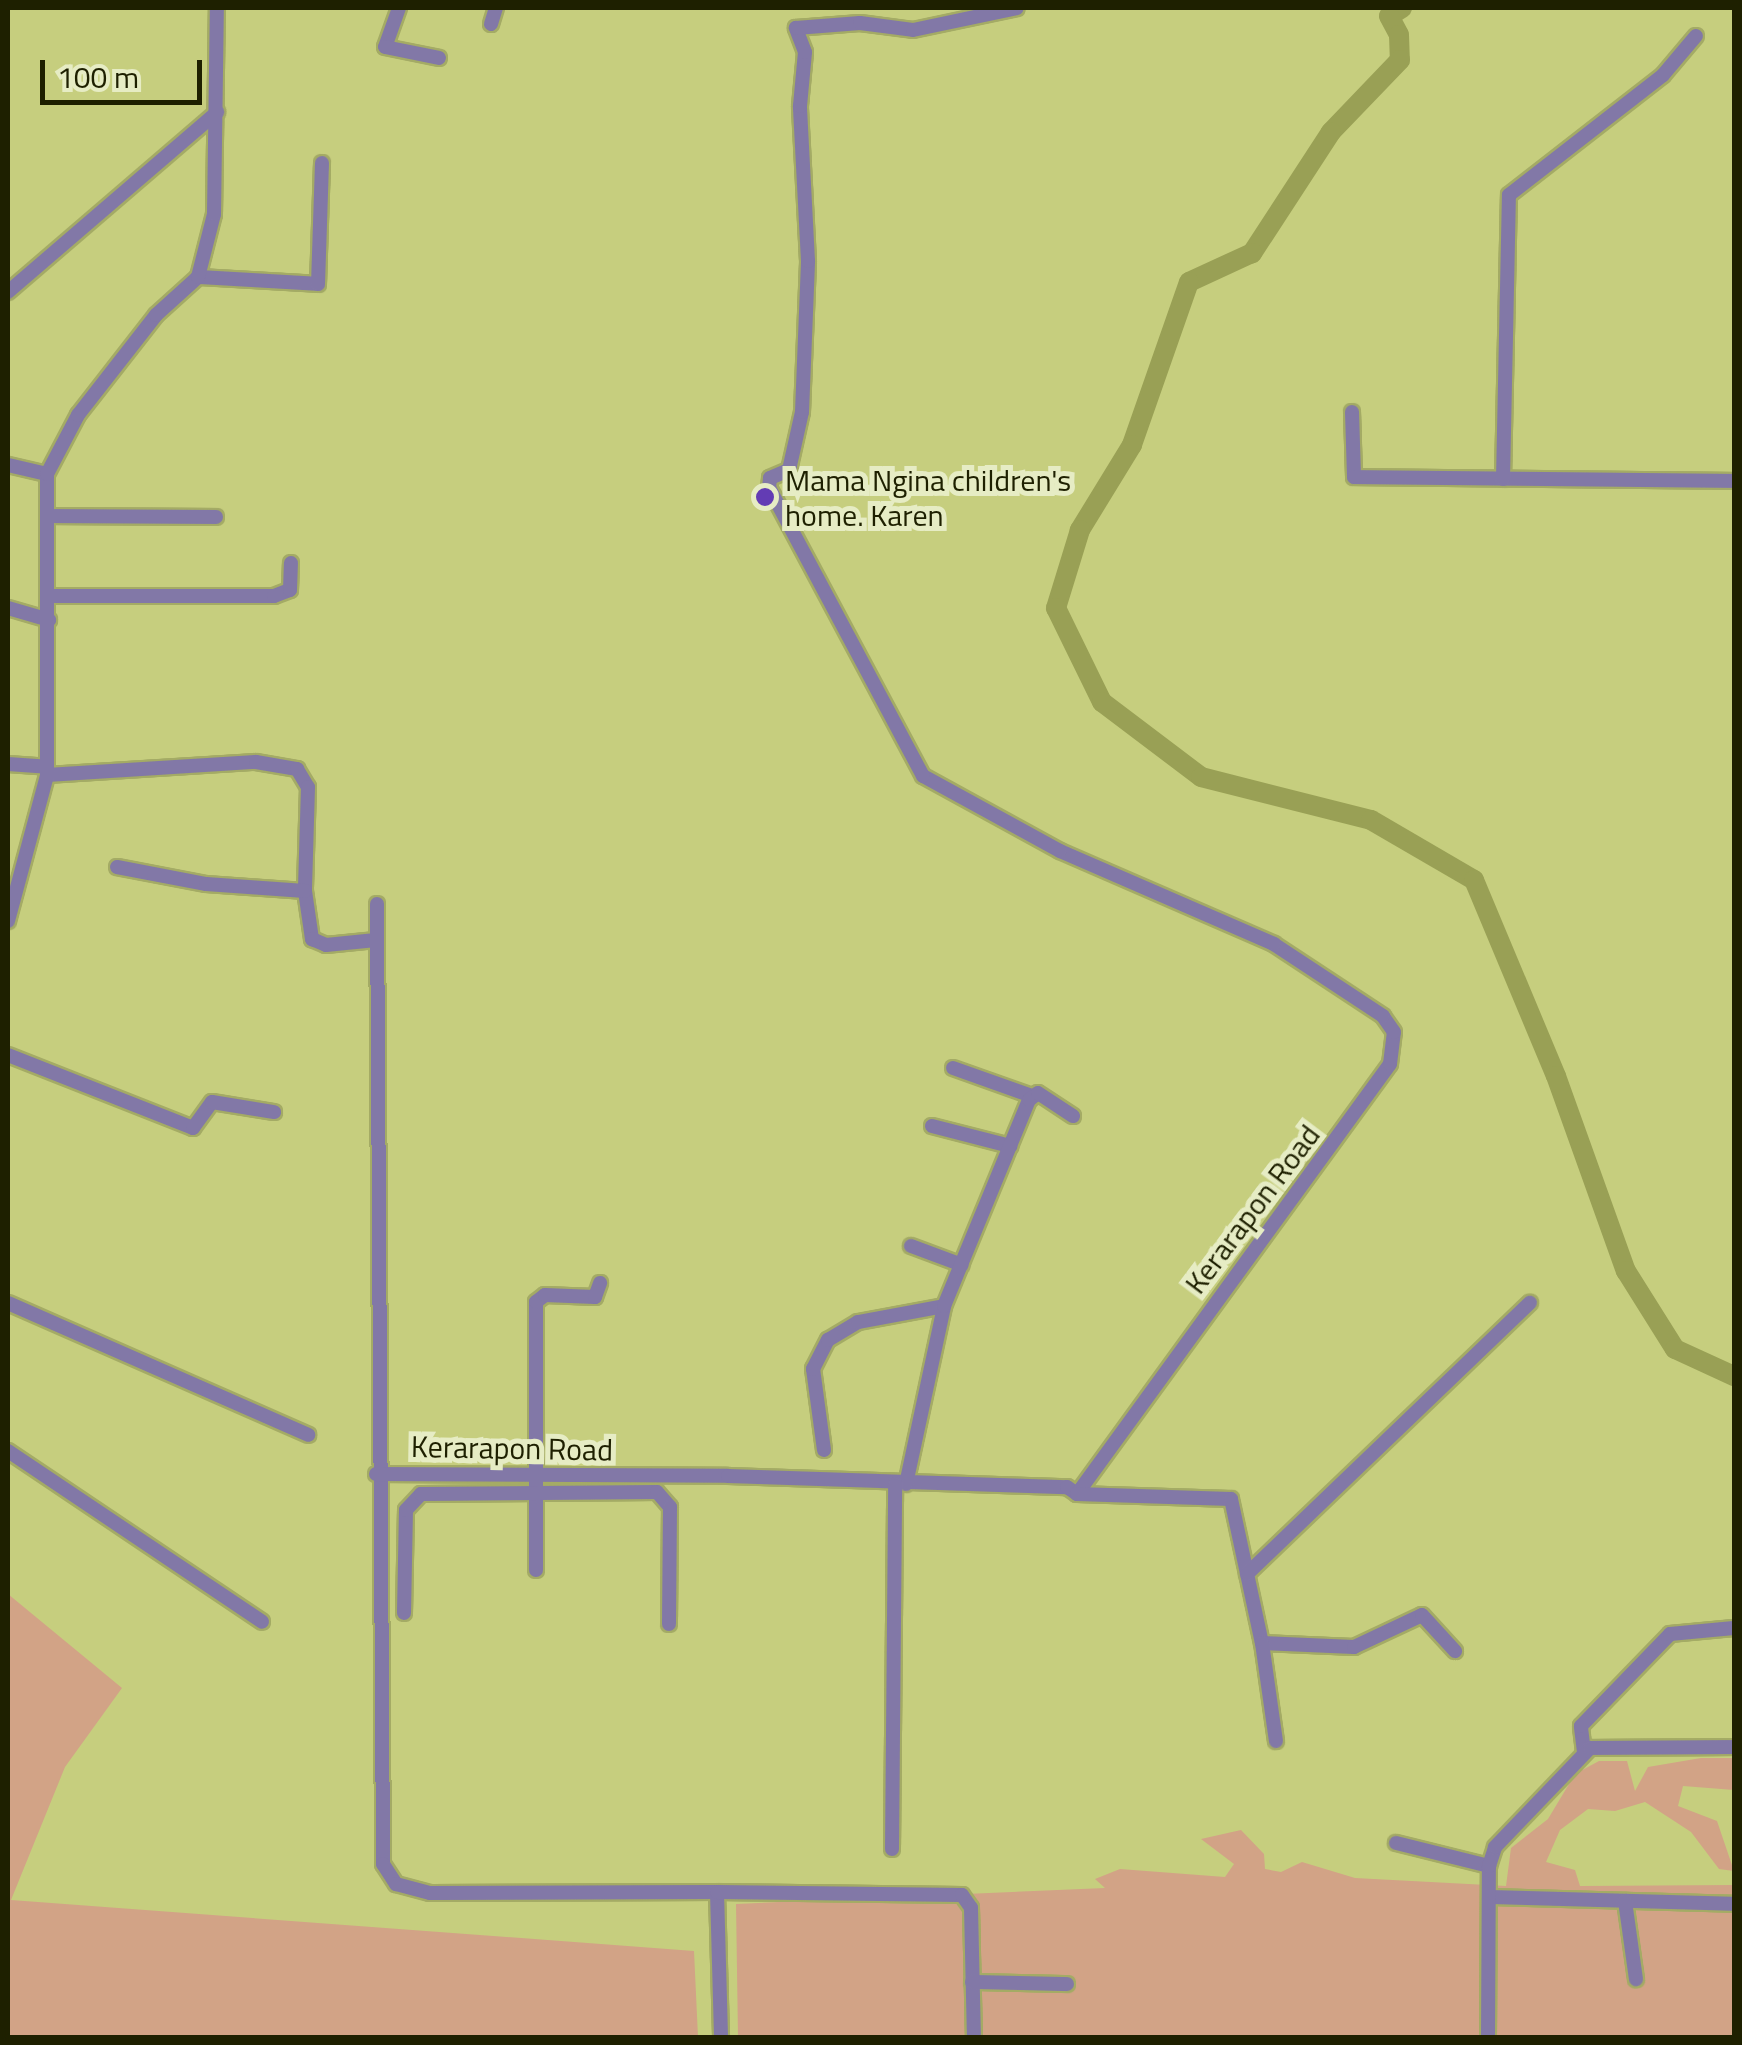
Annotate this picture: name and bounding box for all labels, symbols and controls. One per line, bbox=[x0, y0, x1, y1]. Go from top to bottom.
scale bar bbox=[45, 40, 208, 102]
text: 100 m bbox=[57, 54, 139, 100]
place label: Mama Ngina children's home. Karen bbox=[785, 462, 1071, 532]
marker: Mama Ngina children's home. Karen bbox=[754, 486, 776, 508]
street label: Kerarapon Road bbox=[1177, 1118, 1327, 1300]
street label: Kerarapon Road bbox=[411, 1428, 613, 1468]

